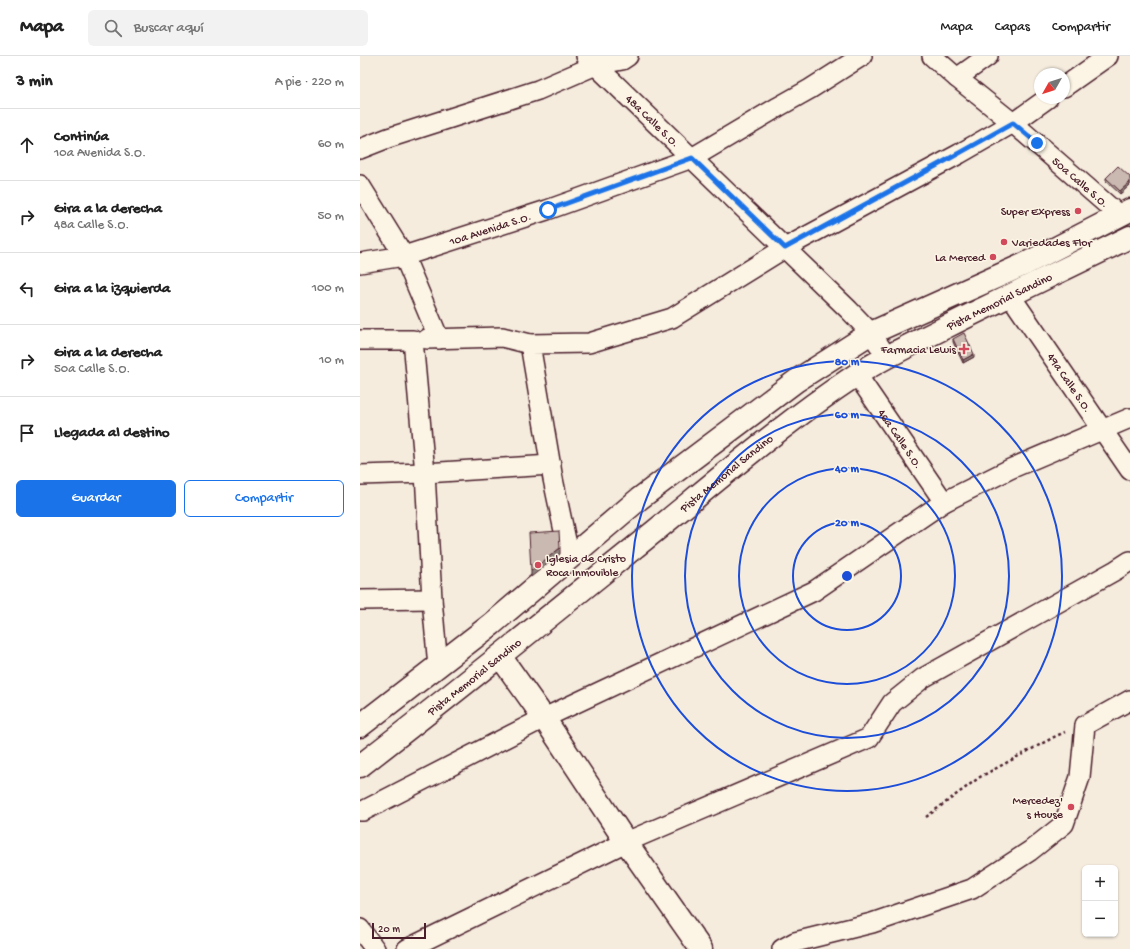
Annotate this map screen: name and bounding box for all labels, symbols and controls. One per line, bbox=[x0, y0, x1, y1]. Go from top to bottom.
search box bbox=[88, 10, 368, 46]
text: Mapa bbox=[20, 16, 64, 39]
icon: search bbox=[102, 17, 124, 39]
text: Buscar aquí bbox=[134, 19, 204, 37]
text: Mapa bbox=[941, 19, 973, 36]
text: Capas bbox=[995, 19, 1030, 36]
text: Compartir bbox=[1052, 19, 1110, 36]
north arrow bbox=[1034, 68, 1070, 104]
text: 3 min bbox=[16, 72, 53, 92]
text: A pie · 220 m bbox=[275, 75, 344, 90]
street label: 48a Calle S.O. bbox=[622, 93, 681, 151]
text: Continúa bbox=[54, 128, 109, 146]
icon: ahead bbox=[16, 134, 38, 156]
route end bbox=[1028, 134, 1046, 152]
text: 60 m bbox=[318, 137, 344, 152]
text: 10a Avenida S.O. bbox=[54, 146, 146, 161]
street label: 50a Calle S.O. bbox=[1048, 155, 1111, 212]
text: Gira a la derecha bbox=[54, 200, 162, 218]
route start bbox=[539, 201, 557, 219]
icon: right bbox=[16, 206, 38, 228]
place label: Super Express bbox=[1001, 206, 1071, 220]
marker: Super Express bbox=[1073, 206, 1083, 216]
text: 50 m bbox=[317, 209, 344, 224]
street label: 10a Avenida S.O. bbox=[447, 211, 533, 250]
text: 48a Calle S.O. bbox=[54, 218, 129, 233]
marker: Variedades Flor bbox=[999, 237, 1009, 247]
place label: Variedades Flor bbox=[1011, 237, 1094, 251]
place label: La Merced bbox=[935, 252, 986, 266]
marker: La Merced bbox=[988, 252, 998, 262]
street label: Pista Memorial Sandino bbox=[944, 271, 1055, 335]
icon: left bbox=[16, 278, 38, 300]
text: Gira a la izquierda bbox=[54, 280, 170, 298]
text: 100 m bbox=[312, 281, 344, 296]
text: Gira a la derecha bbox=[54, 344, 162, 362]
place label: Farmacia Lewis bbox=[880, 344, 957, 358]
marker: Farmacia Lewis bbox=[959, 344, 969, 354]
icon: right bbox=[16, 350, 38, 372]
street label: 49a Calle S.O. bbox=[1043, 351, 1094, 416]
text: 10 m bbox=[319, 353, 344, 368]
text: 80 m bbox=[835, 356, 860, 370]
text: 50a Calle S.O. bbox=[54, 362, 130, 377]
street label: 46a Calle S.O. bbox=[874, 407, 924, 472]
text: 60 m bbox=[835, 409, 860, 423]
icon: arrive bbox=[16, 422, 38, 444]
text: Llegada al destino bbox=[54, 424, 170, 442]
street label: Pista Memorial Sandino bbox=[677, 433, 777, 517]
text: 40 m bbox=[834, 463, 859, 477]
button: Guardar bbox=[16, 480, 176, 517]
button: Compartir bbox=[184, 480, 344, 517]
text: 20 m bbox=[835, 517, 860, 531]
place label: Iglesia de Cristo Roca Inmovible bbox=[546, 553, 626, 581]
marker: Iglesia de Cristo Roca Inmovible bbox=[533, 560, 543, 570]
centre of rings bbox=[840, 569, 854, 583]
street label: Pista Memorial Sandino bbox=[425, 636, 525, 720]
place label: Mercedez' s House bbox=[1012, 795, 1064, 823]
marker: Mercedez' s House bbox=[1066, 802, 1076, 812]
map controls bbox=[1082, 865, 1118, 937]
button: + bbox=[1082, 865, 1118, 901]
button: − bbox=[1082, 901, 1118, 937]
scale bar bbox=[372, 921, 426, 940]
text: 20 m bbox=[378, 924, 400, 936]

